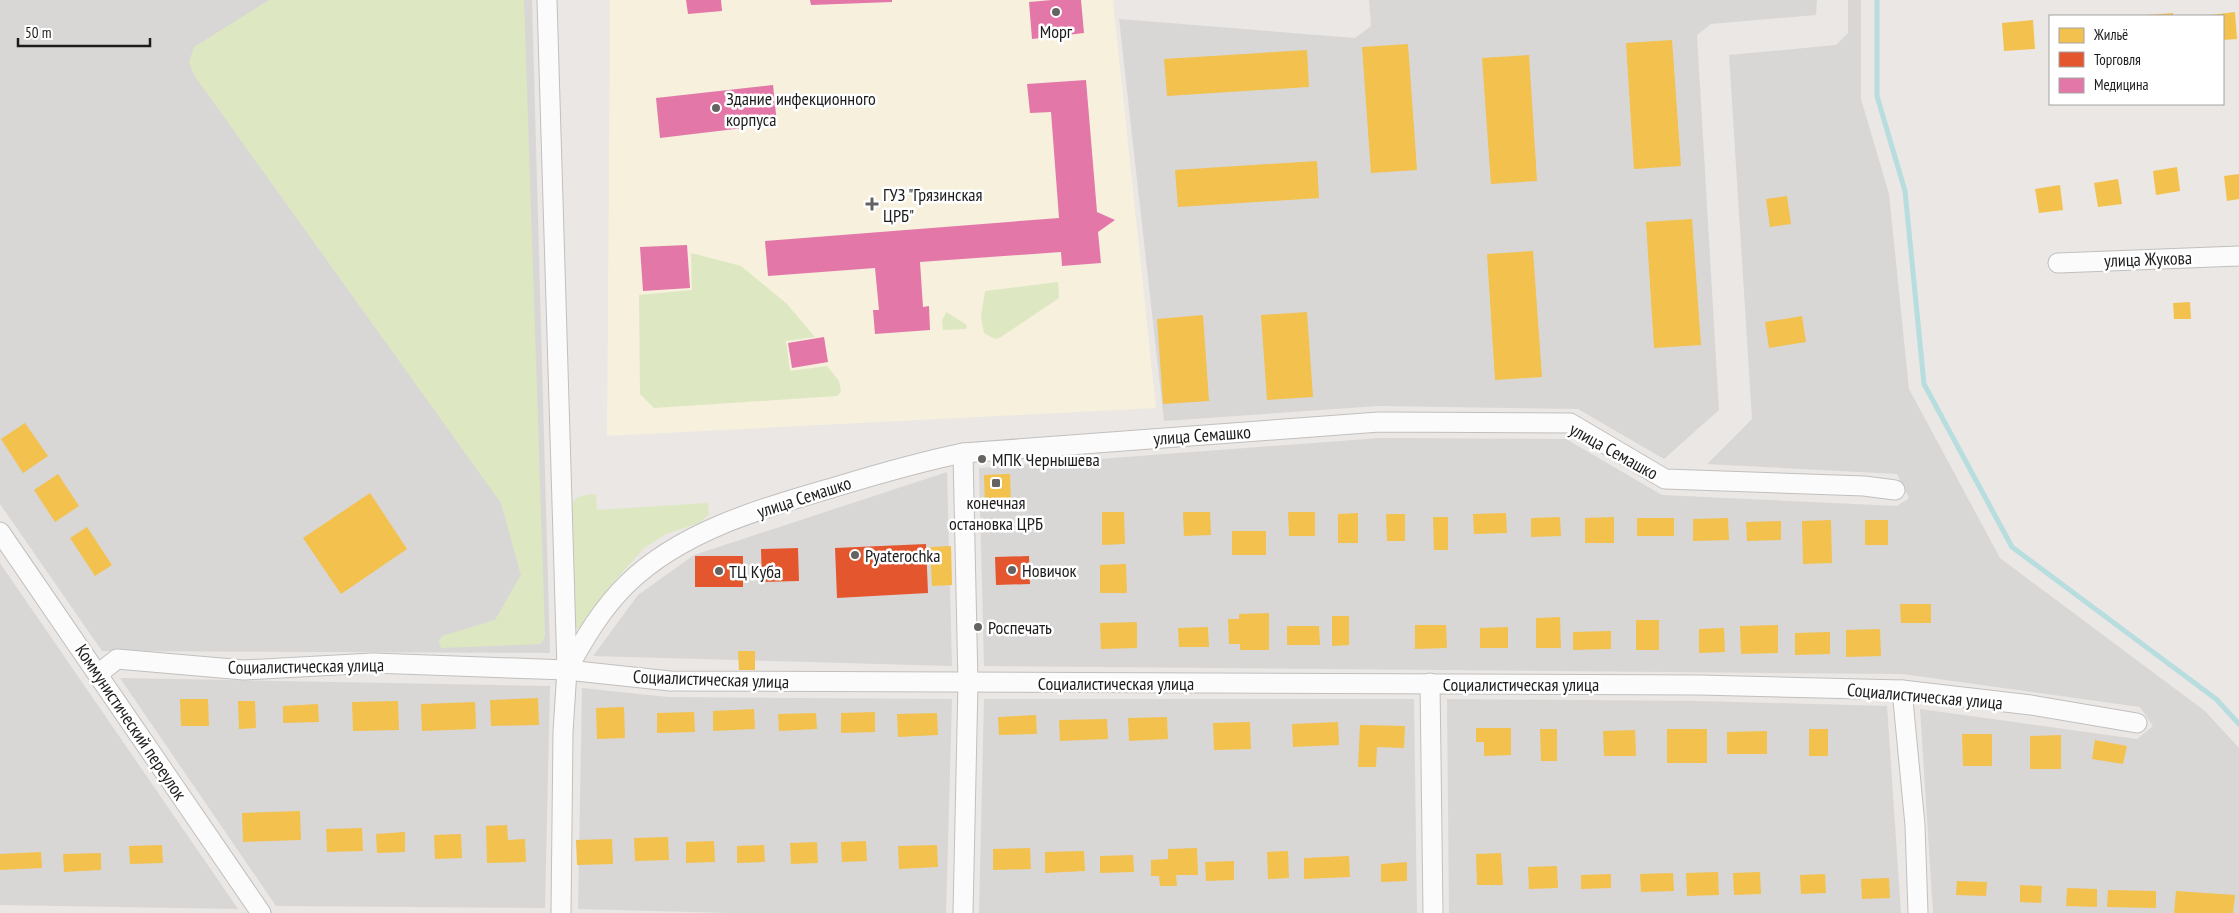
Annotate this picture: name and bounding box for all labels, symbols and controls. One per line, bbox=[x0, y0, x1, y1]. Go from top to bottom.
marker: Морг bbox=[1050, 6, 1062, 18]
scale bar bbox=[18, 15, 150, 47]
legend bbox=[2049, 15, 2224, 105]
place label: Морг bbox=[1040, 20, 1073, 43]
text: 50 m bbox=[25, 23, 51, 42]
text: Жильё bbox=[2093, 25, 2128, 44]
text: Торговля bbox=[2094, 50, 2141, 69]
text: Медицина bbox=[2094, 75, 2148, 94]
place label: Здание инфекционного корпуса bbox=[726, 87, 876, 131]
marker: Здание инфекционного корпуса bbox=[710, 102, 722, 114]
place label: ГУЗ "Грязинская ЦРБ" bbox=[883, 183, 983, 227]
marker: ГУЗ "Грязинская ЦРБ" bbox=[865, 197, 879, 211]
street label: улица Жукова bbox=[2104, 246, 2192, 272]
street label: улица Семашко bbox=[1566, 417, 1663, 485]
street label: улица Семашко bbox=[1152, 420, 1252, 450]
place label: МПК Чернышева bbox=[992, 448, 1100, 471]
marker: МПК Чернышева bbox=[976, 453, 988, 465]
street label: улица Семашко bbox=[754, 471, 854, 523]
marker: конечная остановка ЦРБ bbox=[990, 477, 1002, 489]
place label: конечная остановка ЦРБ bbox=[949, 491, 1043, 535]
place label: Pyaterochka bbox=[865, 544, 941, 567]
marker: Pyaterochka bbox=[849, 549, 861, 561]
place label: Новичок bbox=[1022, 559, 1076, 582]
place label: ТЦ Куба bbox=[729, 560, 781, 583]
marker: Новичок bbox=[1006, 564, 1018, 576]
marker: ТЦ Куба bbox=[713, 565, 725, 577]
place label: Роспечать bbox=[988, 616, 1052, 639]
marker: Роспечать bbox=[972, 621, 984, 633]
street label: Коммунистический переулок bbox=[70, 640, 192, 804]
street label: Социалистическая улица bbox=[228, 653, 384, 679]
street label: Социалистическая улица bbox=[632, 665, 790, 693]
street label: Социалистическая улица bbox=[1038, 672, 1194, 695]
street label: Социалистическая улица bbox=[1443, 673, 1599, 696]
street label: Социалистическая улица bbox=[1846, 678, 2004, 714]

